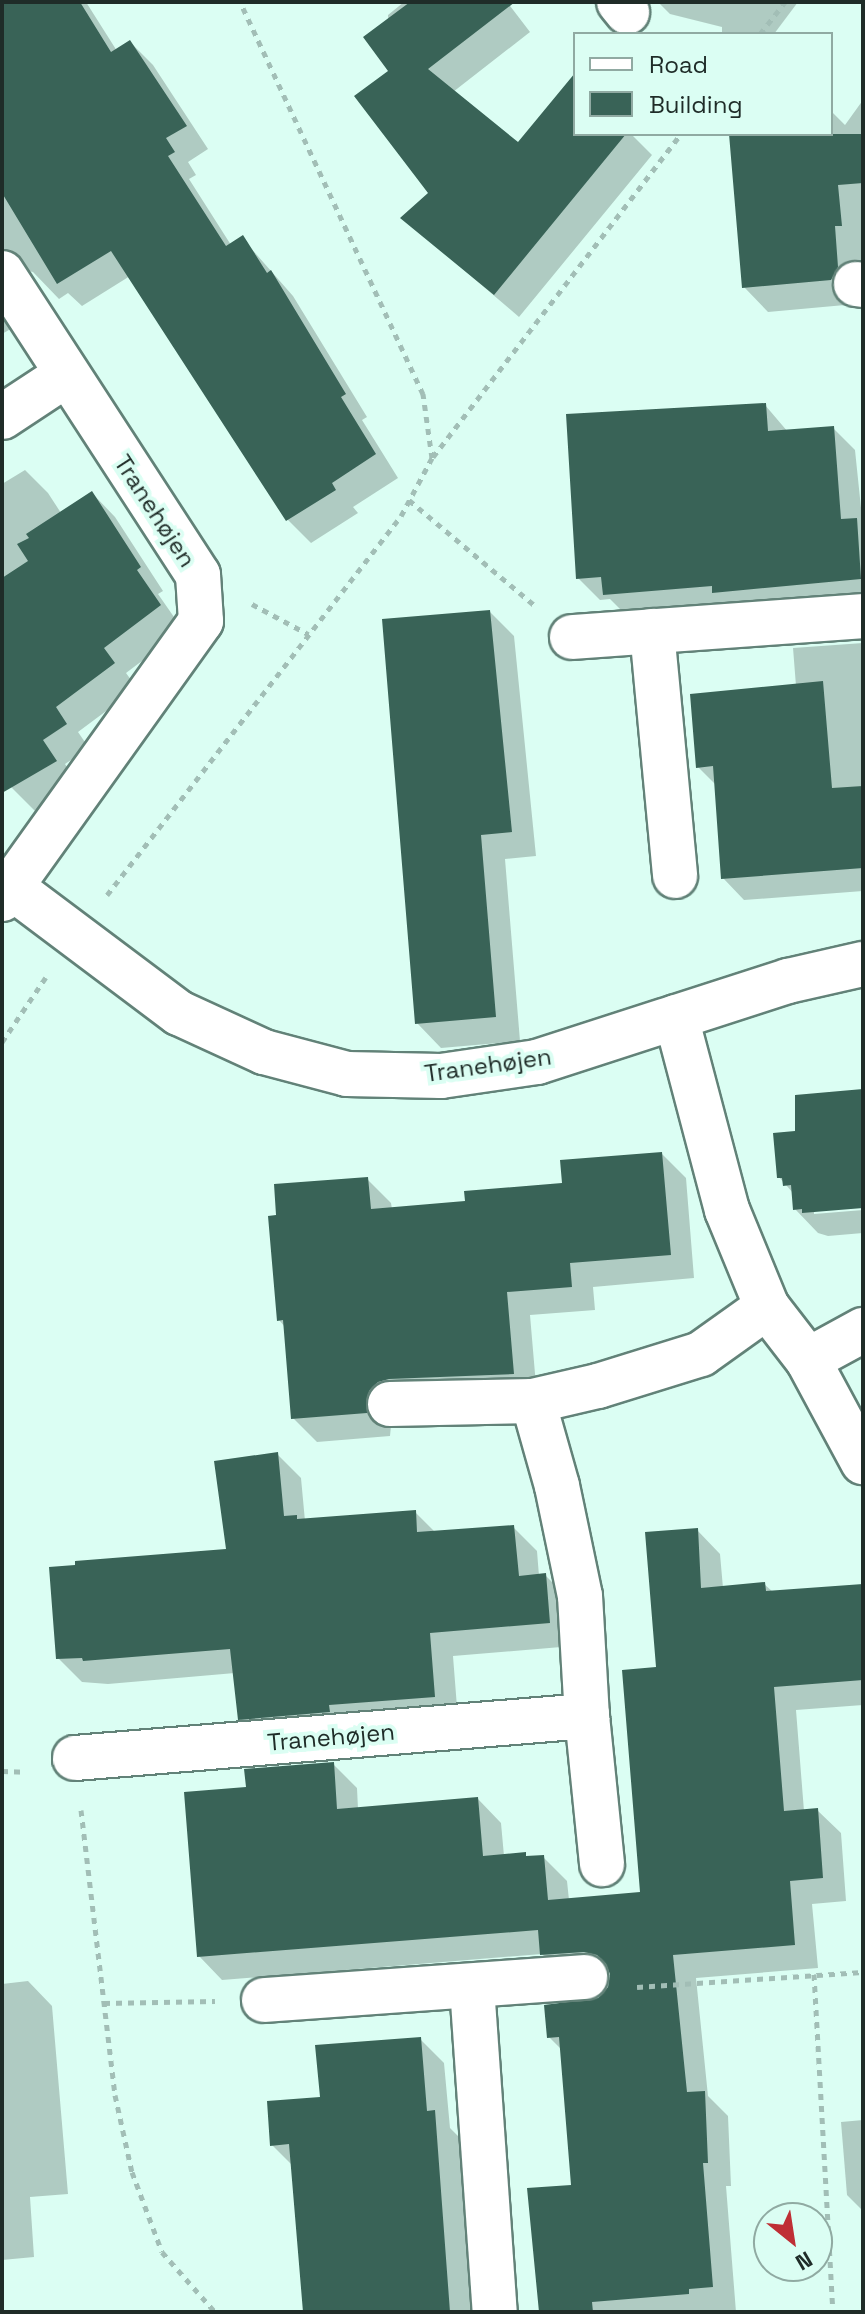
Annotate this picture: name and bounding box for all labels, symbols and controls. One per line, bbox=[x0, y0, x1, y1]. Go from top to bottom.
legend bbox=[573, 32, 833, 136]
text: Road bbox=[649, 49, 708, 80]
text: Building bbox=[649, 89, 743, 120]
street label: Tranehøjen bbox=[108, 449, 202, 573]
street label: Tranehøjen bbox=[423, 1042, 553, 1088]
street label: Tranehøjen bbox=[266, 1717, 396, 1757]
north arrow bbox=[753, 2202, 833, 2282]
text: N bbox=[791, 2245, 817, 2277]

